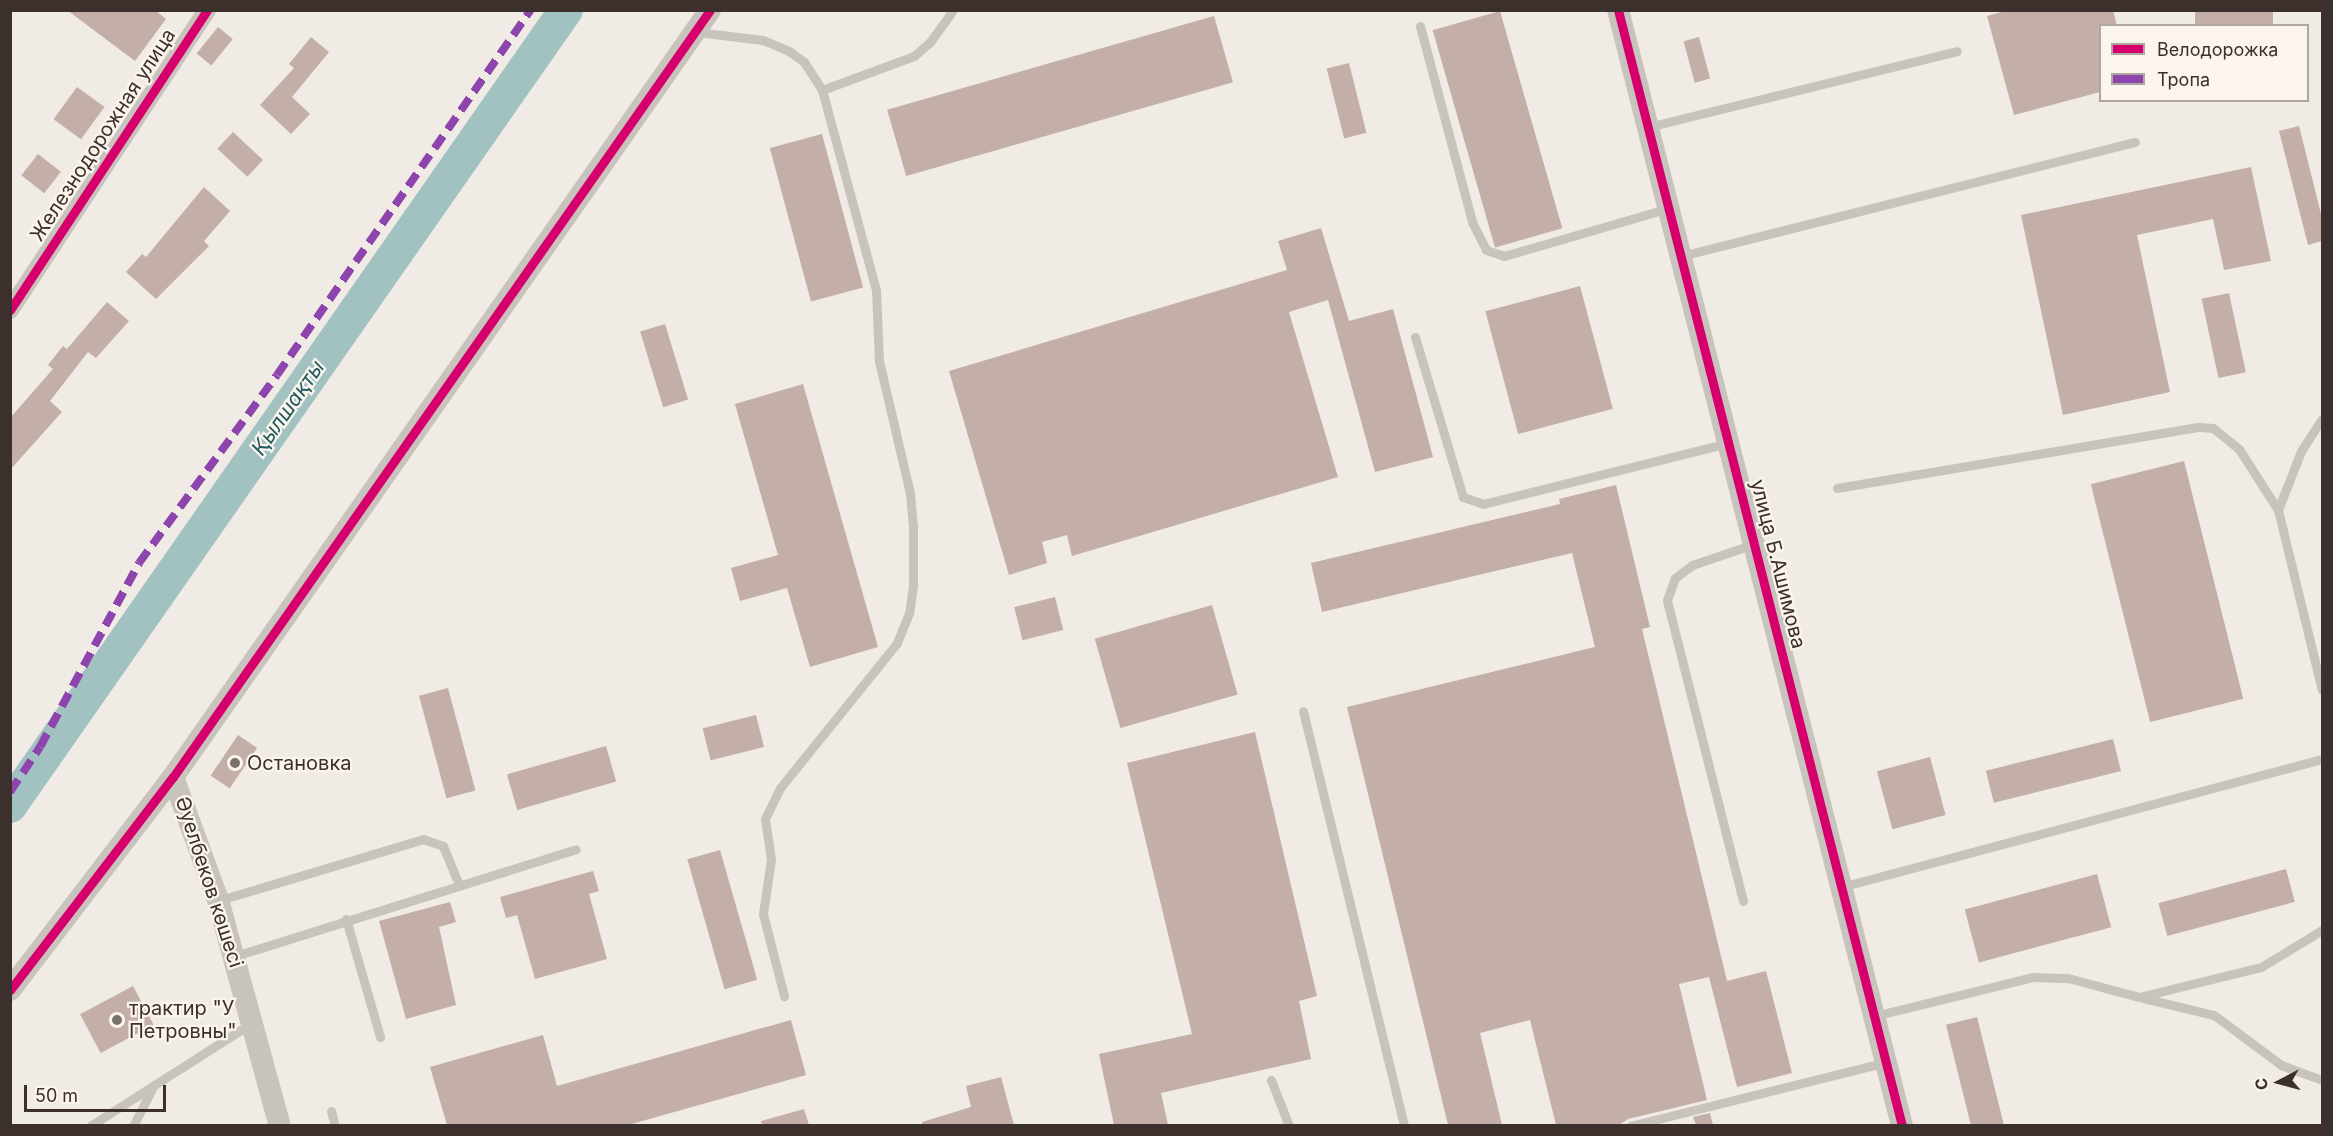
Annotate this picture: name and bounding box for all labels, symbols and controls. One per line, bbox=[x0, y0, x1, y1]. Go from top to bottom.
street label: Железнодорожная улица bbox=[25, 24, 181, 246]
legend bbox=[2099, 24, 2309, 102]
text: Велодорожка bbox=[2157, 39, 2278, 60]
text: Тропа bbox=[2157, 69, 2210, 90]
water label: Қылшақты bbox=[246, 356, 330, 460]
street label: улица Б.Ашимова bbox=[1745, 477, 1811, 651]
place label: Остановка bbox=[247, 751, 351, 775]
marker: Остановка bbox=[228, 756, 242, 770]
street label: Әуелбеков көшесі bbox=[170, 793, 248, 971]
place label: трактир "У Петровны" bbox=[129, 996, 237, 1043]
marker: трактир "У Петровны" bbox=[110, 1013, 124, 1027]
north arrow bbox=[2249, 1052, 2309, 1112]
scale bar bbox=[27, 1073, 170, 1111]
text: С bbox=[2251, 1077, 2272, 1091]
text: 50 m bbox=[35, 1085, 78, 1106]

